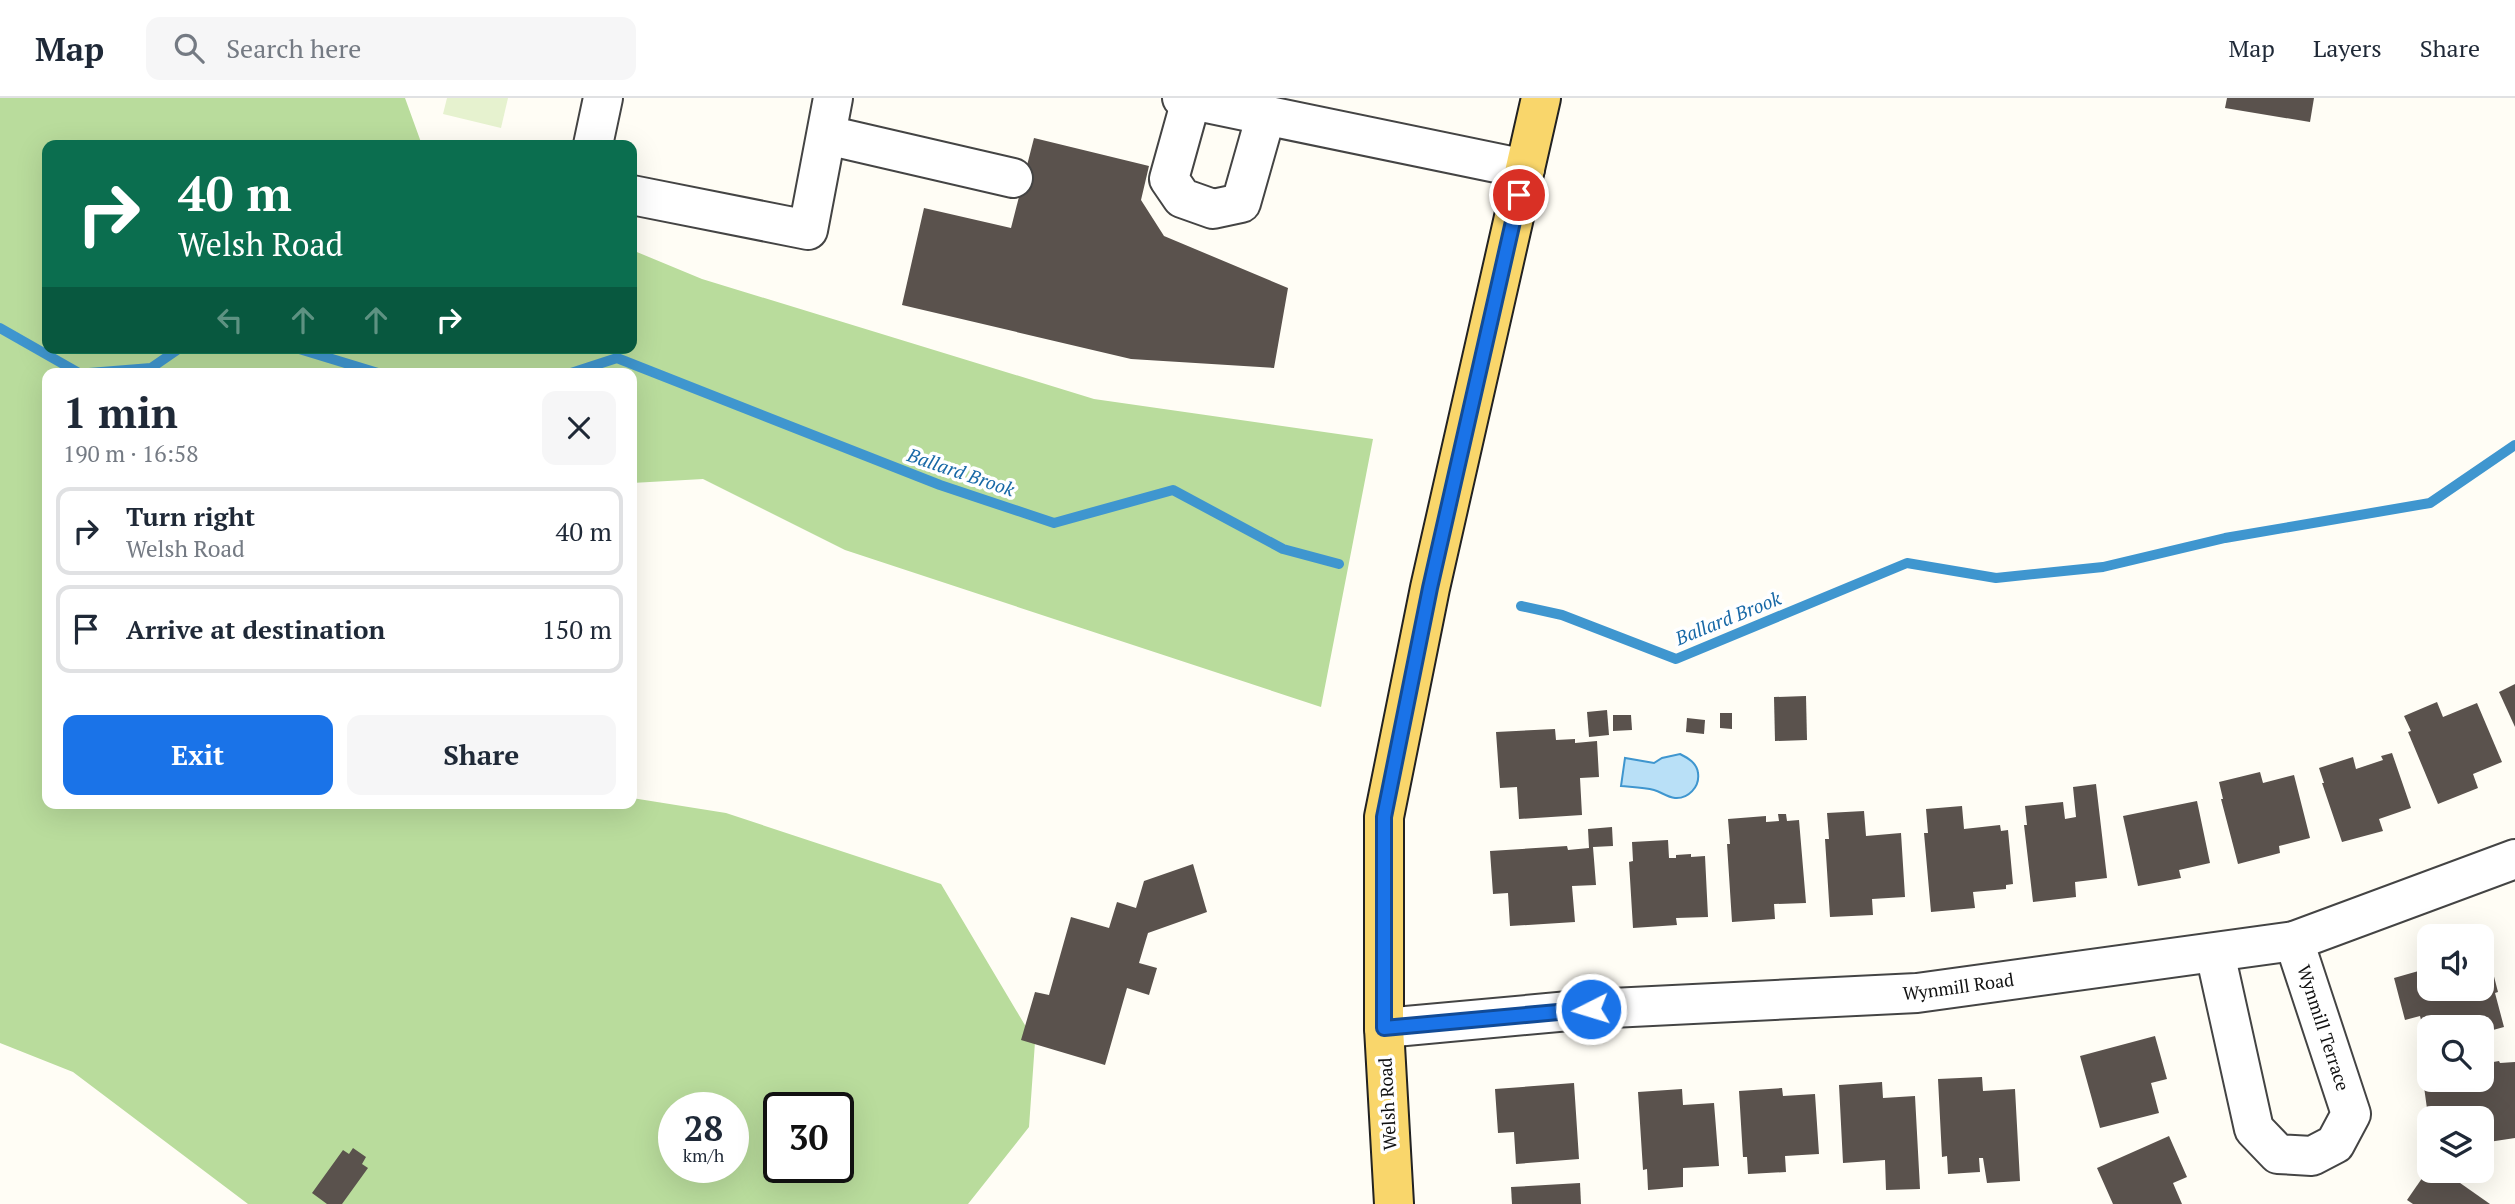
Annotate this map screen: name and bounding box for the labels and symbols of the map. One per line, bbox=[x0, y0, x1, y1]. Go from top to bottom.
pin bbox=[1489, 165, 1549, 225]
water label: Ballard Brook bbox=[903, 441, 1019, 502]
water label: Ballard Brook bbox=[1670, 585, 1785, 650]
street label: Wynmill Terrace bbox=[2292, 962, 2356, 1094]
street label: Wynmill Road bbox=[1902, 967, 2015, 1005]
position arrow bbox=[1554, 972, 1628, 1046]
street label: Welsh Road bbox=[1373, 1057, 1401, 1151]
speed limit sign: 30 bbox=[763, 1092, 854, 1183]

